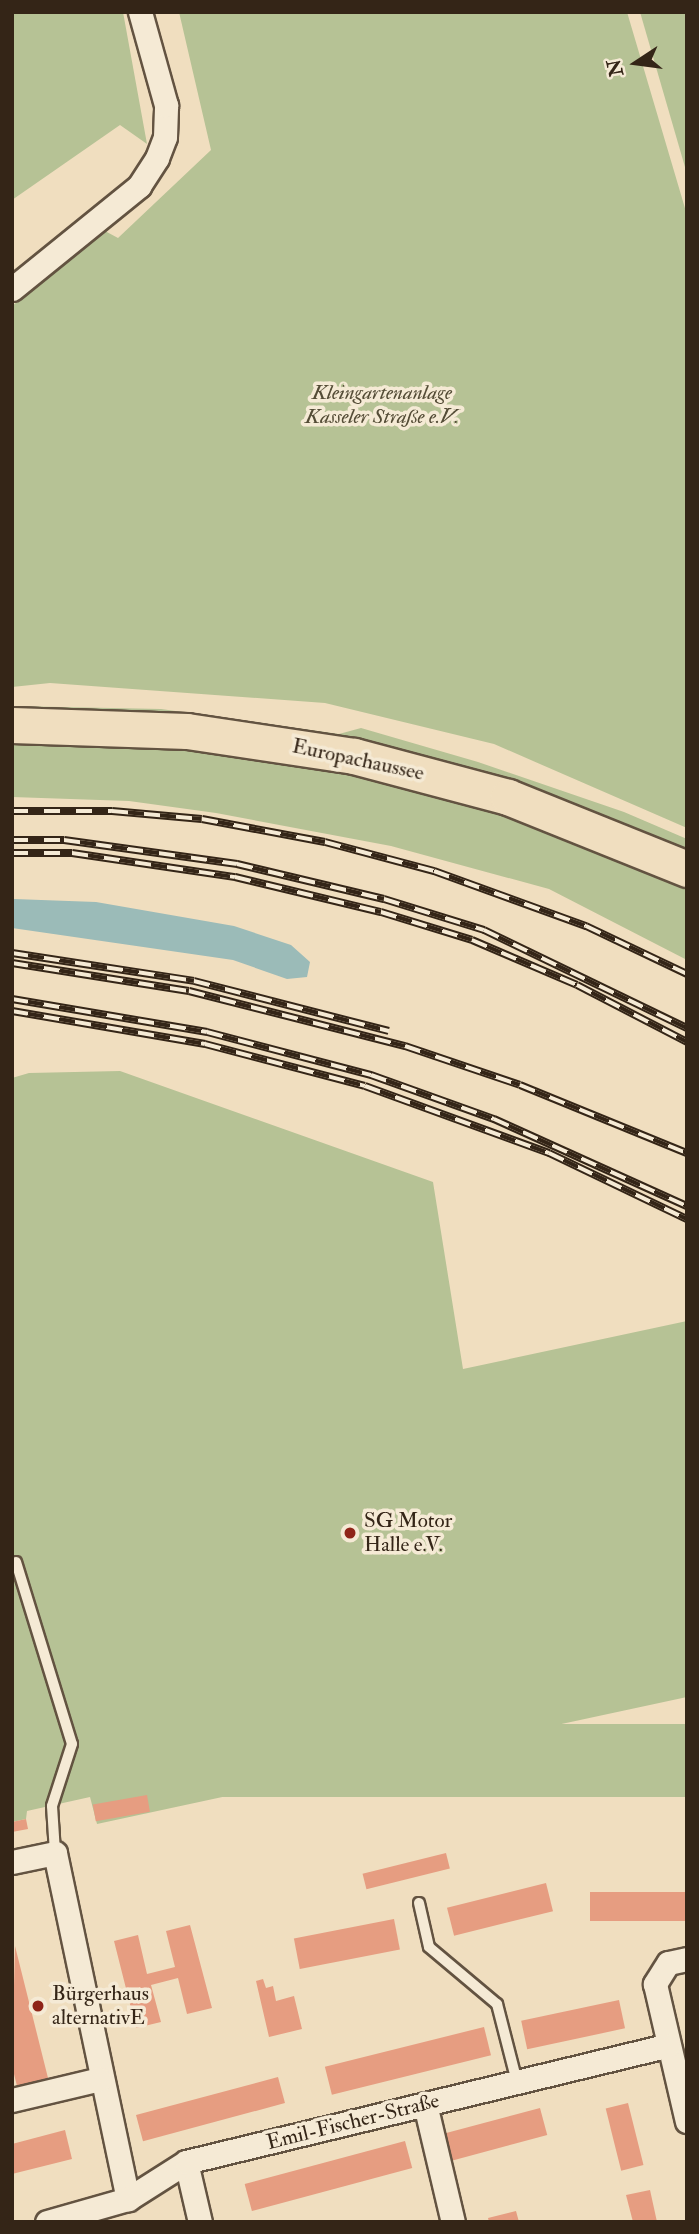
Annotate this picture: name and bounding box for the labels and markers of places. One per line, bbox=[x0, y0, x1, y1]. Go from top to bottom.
place label: SG Motor Halle e.V. bbox=[364, 1508, 452, 1558]
marker: SG Motor Halle e.V. bbox=[342, 1525, 358, 1541]
place label: Bürgerhaus alternativE bbox=[52, 1981, 149, 2031]
marker: Bürgerhaus alternativE bbox=[30, 1998, 46, 2014]

